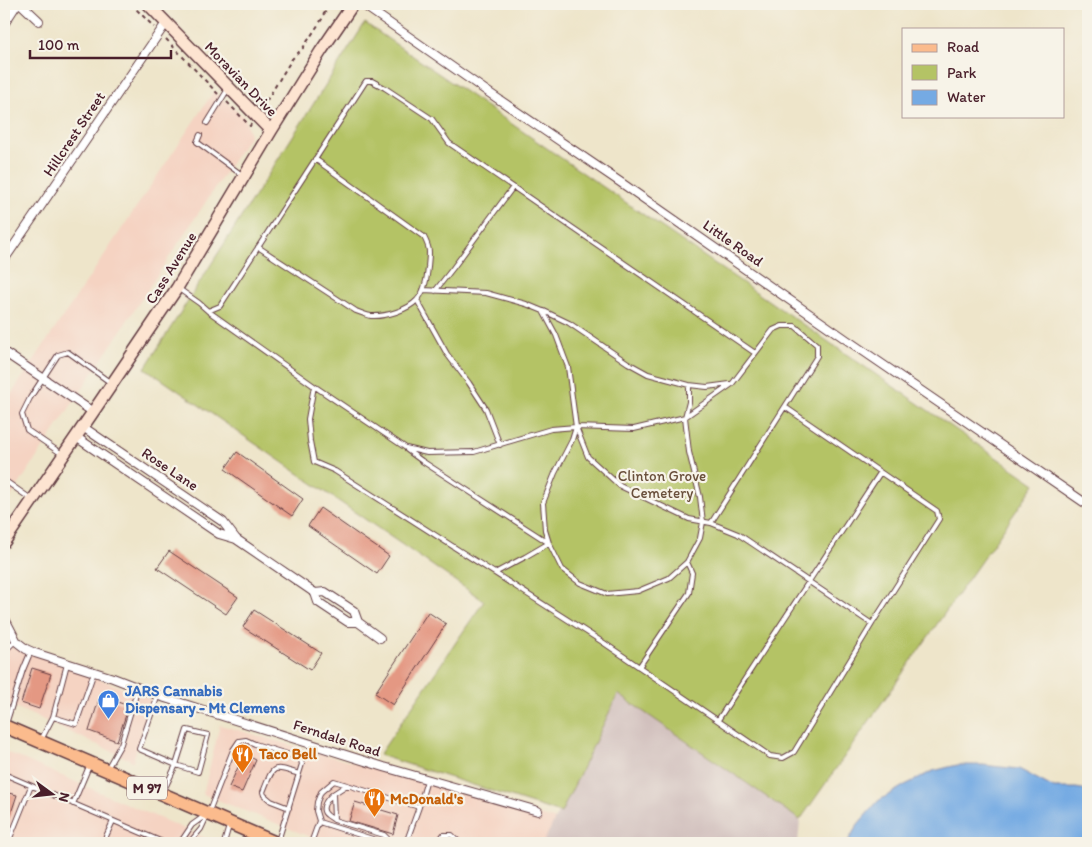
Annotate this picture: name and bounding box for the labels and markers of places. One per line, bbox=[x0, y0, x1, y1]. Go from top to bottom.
place label: JARS Cannabis Dispensary - Mt Clemens bbox=[124, 682, 286, 718]
shop icon: JARS Cannabis Dispensary - Mt Clemens bbox=[97, 688, 121, 719]
restaurant icon: Taco Bell bbox=[231, 742, 255, 773]
place label: Taco Bell bbox=[258, 745, 318, 763]
restaurant icon: McDonald's bbox=[362, 787, 386, 818]
place label: McDonald's bbox=[390, 790, 464, 808]

